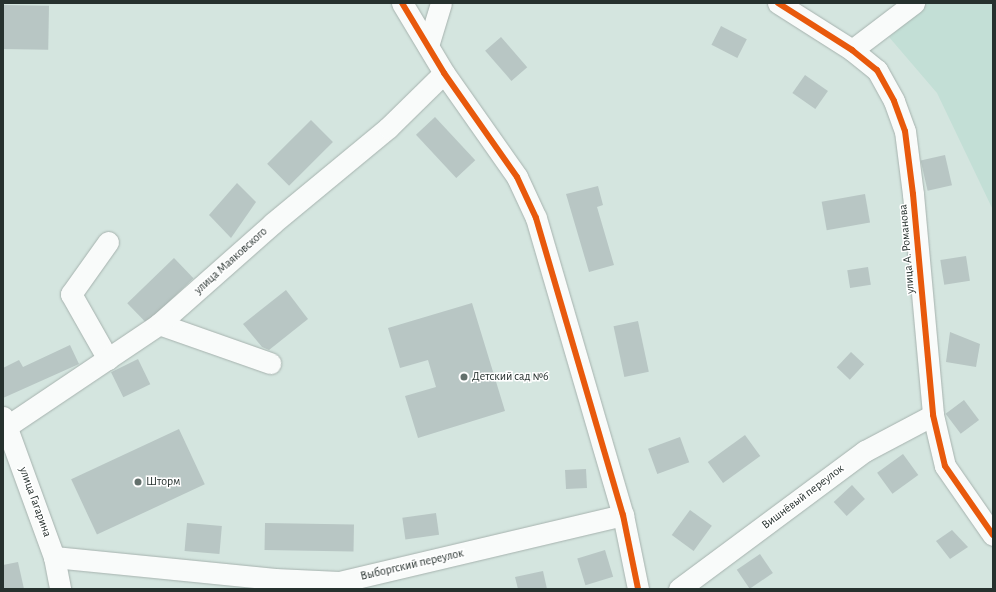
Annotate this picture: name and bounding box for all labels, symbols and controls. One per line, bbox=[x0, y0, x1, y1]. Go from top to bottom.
street label: улица А. Романова bbox=[896, 204, 918, 294]
street label: улица Маяковского bbox=[192, 224, 270, 298]
place label: Детский сад №6 bbox=[472, 370, 549, 384]
marker: Детский сад №6 bbox=[459, 372, 469, 382]
street label: Вишнёвый переулок bbox=[759, 461, 847, 533]
street label: улица Гагарина bbox=[16, 465, 54, 539]
place label: Шторм bbox=[146, 475, 180, 489]
marker: Шторм bbox=[133, 477, 143, 487]
street label: Выборгский переулок bbox=[359, 546, 465, 584]

